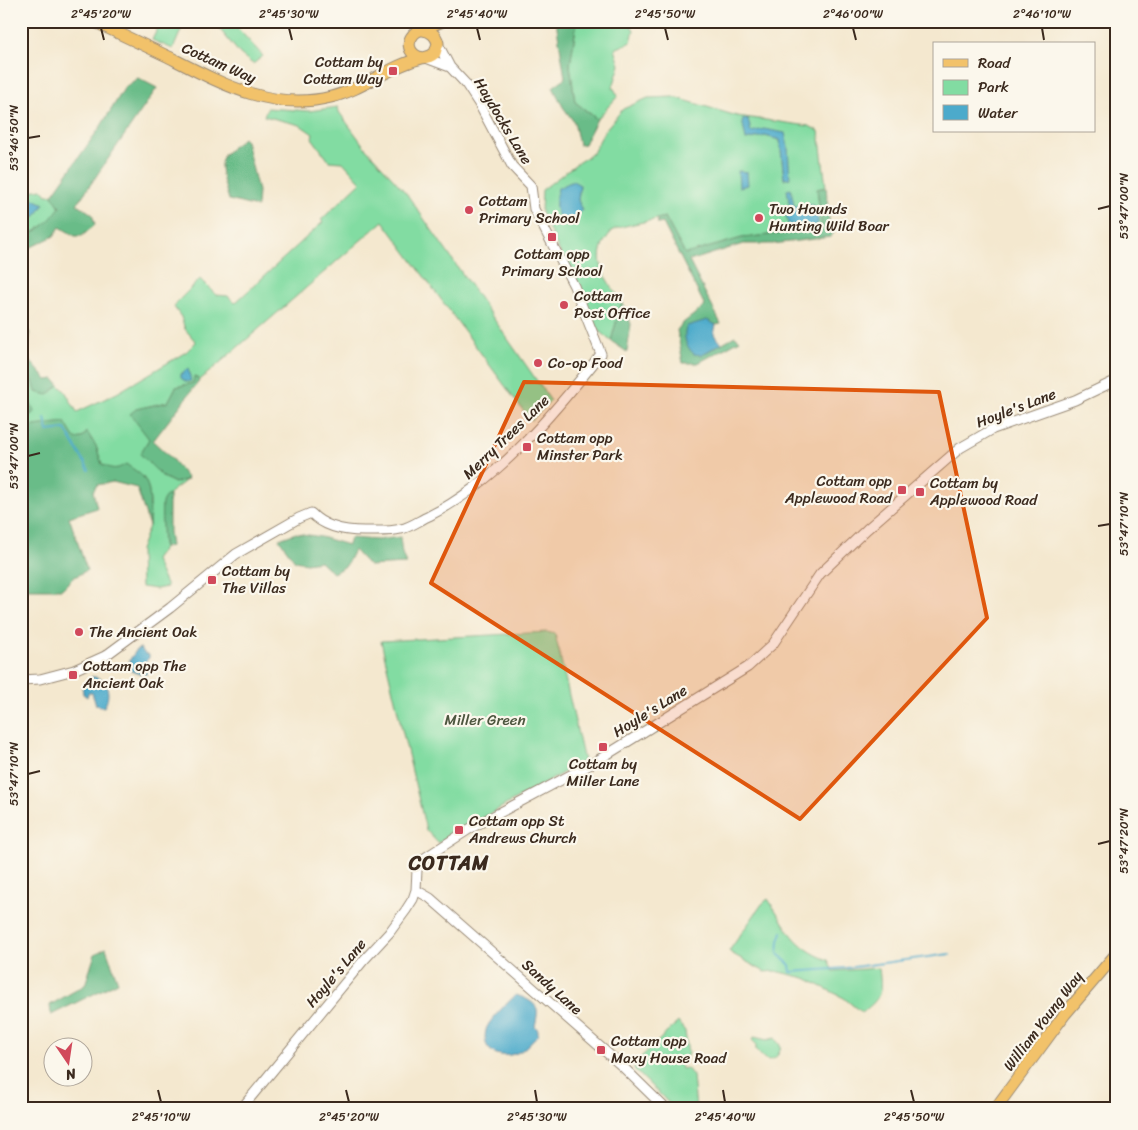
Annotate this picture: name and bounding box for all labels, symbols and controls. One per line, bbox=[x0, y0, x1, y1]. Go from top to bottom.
text: 2°45'20"W bbox=[71, 3, 132, 25]
text: 2°45'30"W bbox=[259, 3, 320, 25]
text: 2°45'40"W bbox=[447, 3, 508, 25]
text: 2°45'50"W bbox=[635, 3, 696, 25]
text: 2°46'00"W bbox=[823, 3, 884, 25]
text: 2°46'10"W bbox=[1013, 3, 1072, 25]
street label: Cottam Way bbox=[177, 35, 261, 91]
legend bbox=[933, 42, 1096, 132]
place label: Cottam by Cottam Way bbox=[304, 49, 383, 92]
text: Road bbox=[978, 50, 1011, 76]
marker: Cottam by Cottam Way bbox=[387, 65, 399, 77]
street label: Haydocks Lane bbox=[467, 72, 540, 170]
text: Park bbox=[978, 74, 1009, 100]
text: Water bbox=[978, 100, 1018, 126]
text: 53°46'50"N bbox=[3, 104, 25, 171]
text: 53°47'00"N bbox=[1113, 172, 1135, 239]
place label: Cottam Primary School bbox=[479, 188, 580, 231]
place label: Two Hounds Hunting Wild Boar bbox=[769, 196, 890, 239]
marker: Cottam Primary School bbox=[463, 204, 475, 216]
marker: Two Hounds Hunting Wild Boar bbox=[753, 212, 765, 224]
marker: Cottam opp Primary School bbox=[546, 231, 558, 243]
place label: Cottam opp Primary School bbox=[502, 241, 603, 284]
place label: Cottam Post Office bbox=[574, 283, 651, 326]
marker: Cottam Post Office bbox=[558, 299, 570, 311]
place label: Co-op Food bbox=[548, 350, 624, 376]
marker: Co-op Food bbox=[532, 357, 544, 369]
street label: Hoyle's Lane bbox=[972, 381, 1060, 435]
street label: Merry Trees Lane bbox=[456, 388, 556, 486]
text: 53°47'00"N bbox=[3, 422, 25, 489]
place label: Cottam opp Minster Park bbox=[537, 425, 623, 468]
marker: Cottam opp Minster Park bbox=[521, 441, 533, 453]
place label: Cottam opp Applewood Road bbox=[784, 468, 893, 511]
place label: Cottam by Applewood Road bbox=[929, 470, 1038, 513]
marker: Cottam opp Applewood Road bbox=[896, 484, 908, 496]
marker: Cottam by Applewood Road bbox=[914, 486, 926, 498]
text: 53°47'10"N bbox=[1113, 491, 1135, 556]
place label: Cottam by The Villas bbox=[222, 558, 290, 601]
marker: Cottam by The Villas bbox=[206, 574, 218, 586]
place label: The Ancient Oak bbox=[89, 619, 197, 645]
marker: The Ancient Oak bbox=[73, 626, 85, 638]
place label: Cottam opp The Ancient Oak bbox=[82, 653, 187, 696]
marker: Cottam opp The Ancient Oak bbox=[67, 669, 79, 681]
street label: Hoyle's Lane bbox=[608, 678, 693, 744]
park label: Miller Green bbox=[444, 707, 526, 733]
text: 53°47'10"N bbox=[3, 741, 25, 806]
marker: Cottam by Miller Lane bbox=[597, 741, 609, 753]
place label: Cottam by Miller Lane bbox=[567, 751, 640, 794]
text: 53°47'20"N bbox=[1113, 807, 1135, 874]
place label: Cottam opp St Andrews Church bbox=[468, 808, 577, 851]
marker: Cottam opp St Andrews Church bbox=[453, 824, 465, 836]
district label: COTTAM bbox=[408, 846, 489, 881]
street label: Hoyle's Lane bbox=[299, 932, 373, 1014]
street label: Sandy Lane bbox=[516, 952, 588, 1022]
street label: William Young Way bbox=[996, 965, 1090, 1077]
place label: Cottam opp Maxy House Road bbox=[611, 1028, 727, 1071]
north arrow bbox=[42, 1038, 92, 1088]
marker: Cottam opp Maxy House Road bbox=[595, 1044, 607, 1056]
text: N bbox=[63, 1061, 79, 1088]
text: 2°45'10"W bbox=[132, 1106, 191, 1128]
text: 2°45'20"W bbox=[319, 1106, 380, 1128]
text: 2°45'30"W bbox=[507, 1106, 568, 1128]
text: 2°45'40"W bbox=[695, 1106, 756, 1128]
text: 2°45'50"W bbox=[884, 1106, 945, 1128]

